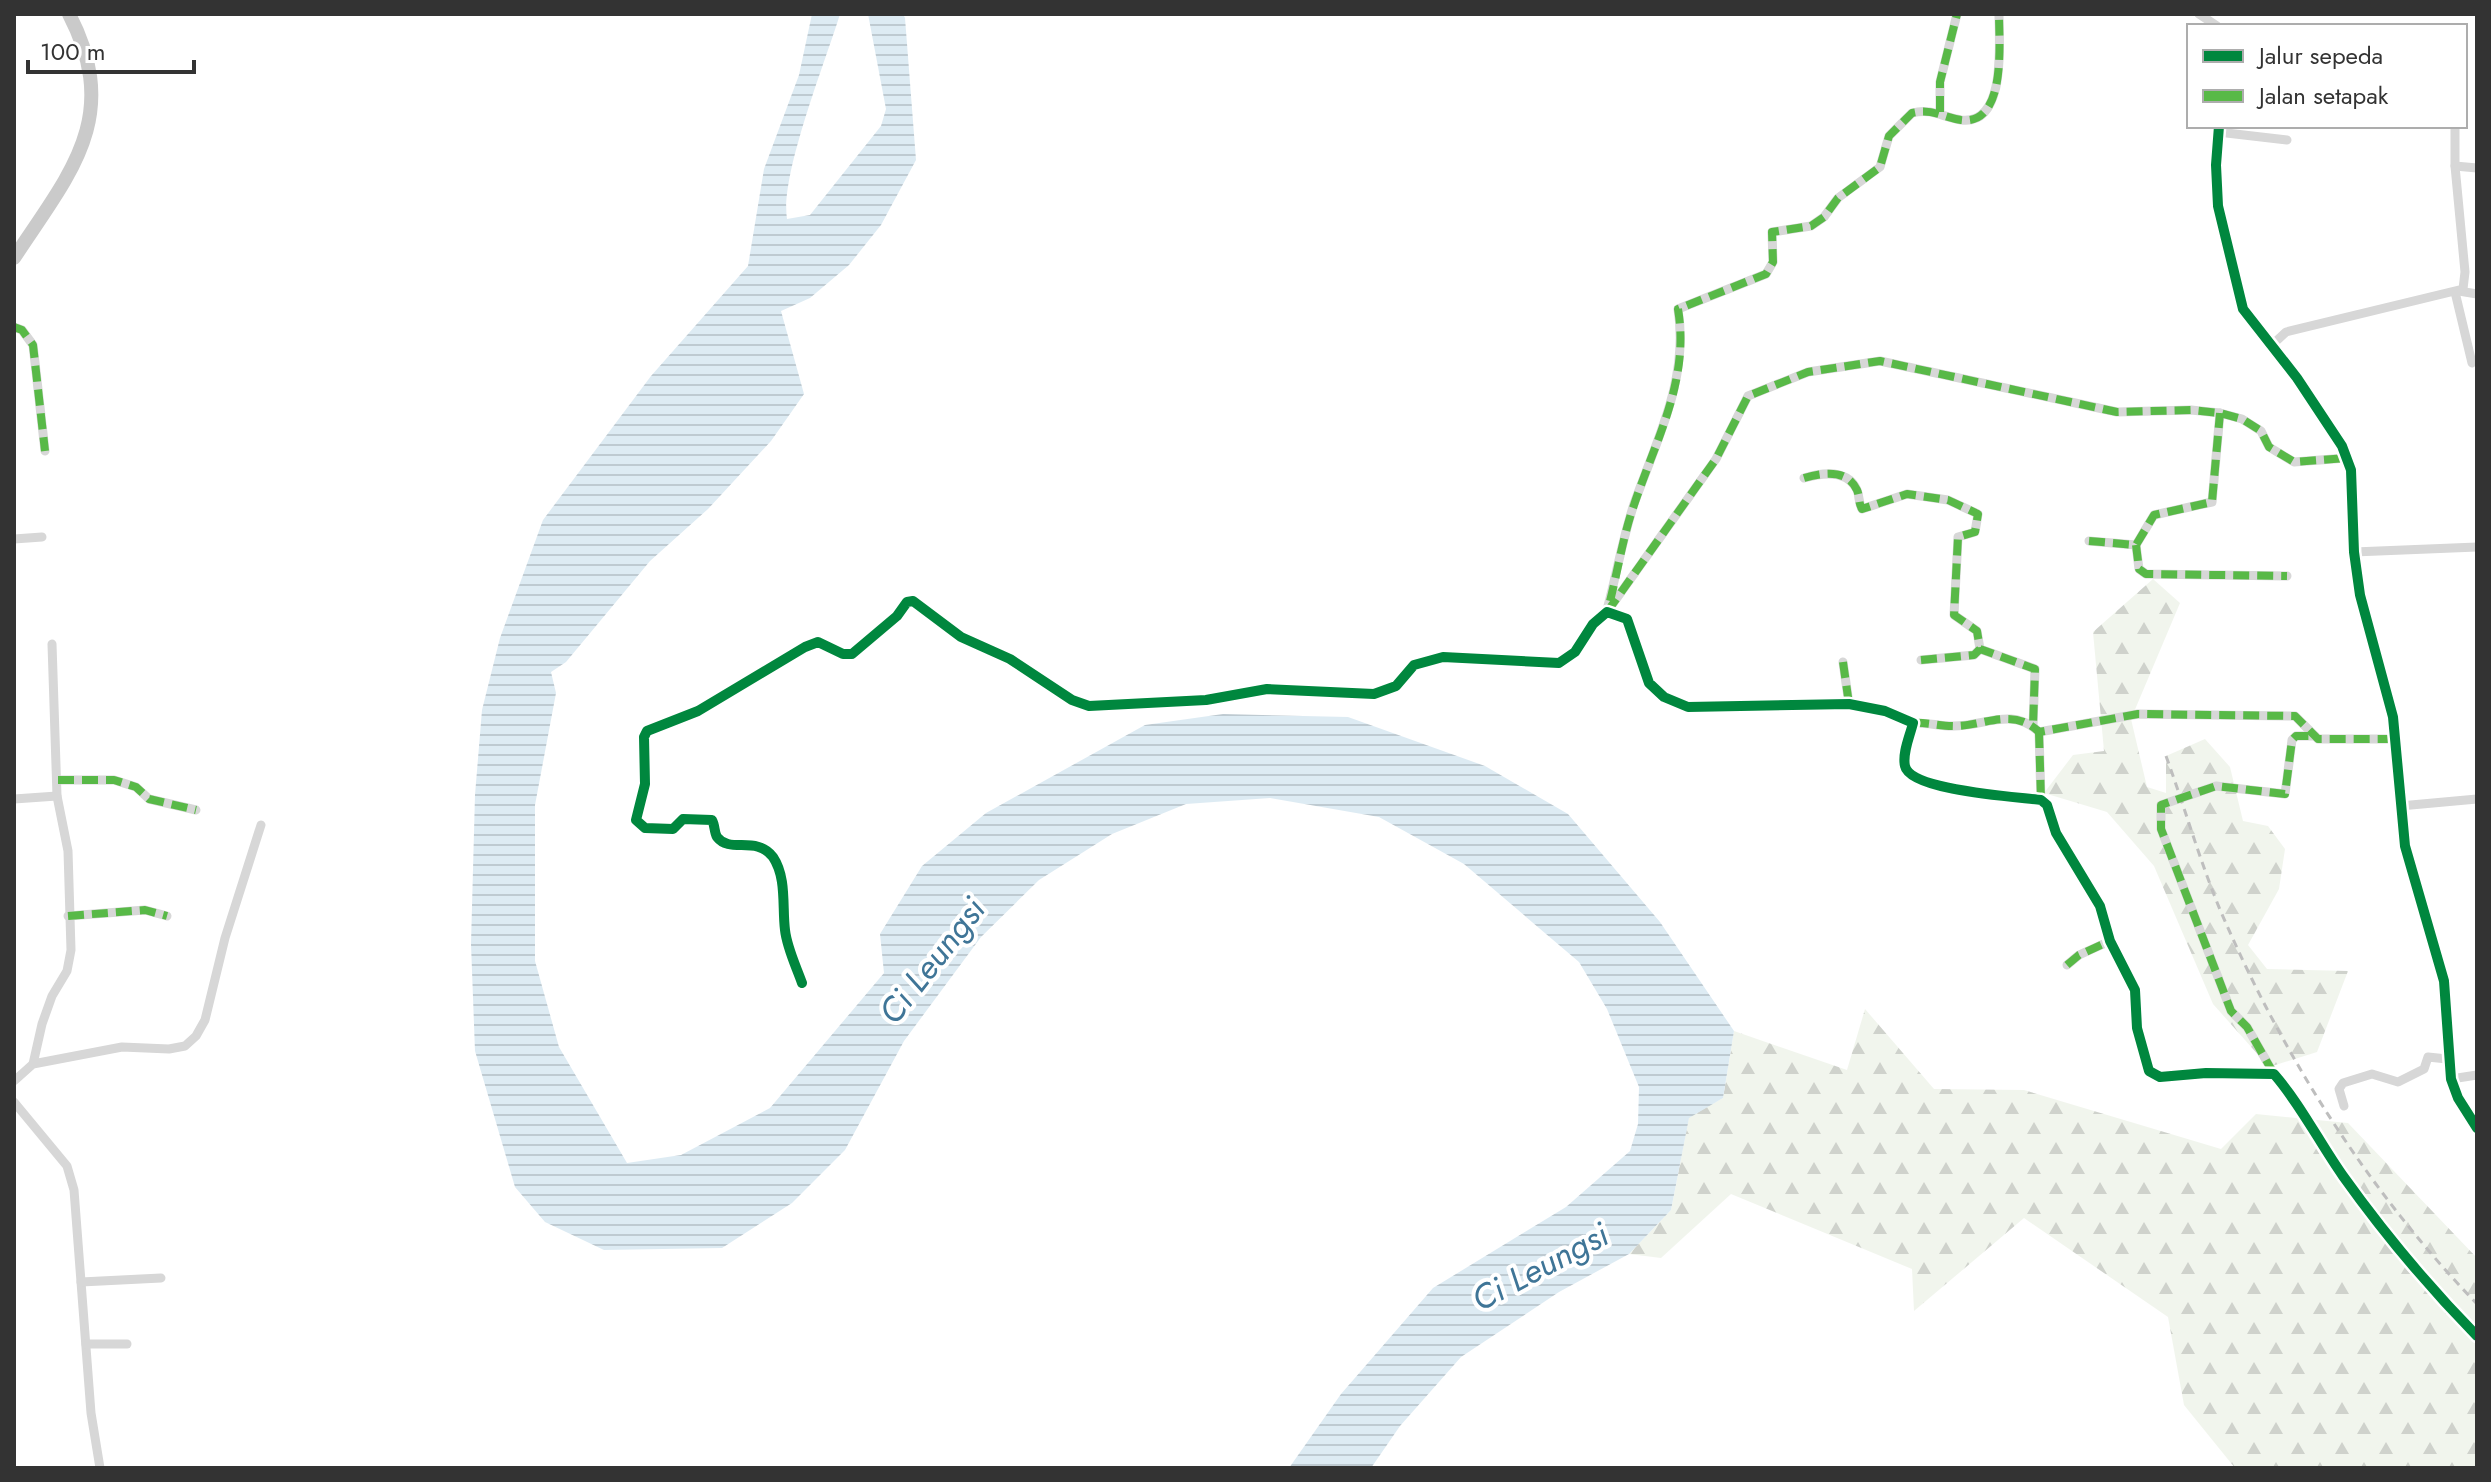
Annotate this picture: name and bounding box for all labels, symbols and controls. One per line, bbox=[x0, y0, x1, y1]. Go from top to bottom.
scale bar bbox=[28, 24, 194, 74]
legend bbox=[2187, 24, 2467, 128]
text: 100 m bbox=[40, 34, 106, 69]
text: Jalur sepeda bbox=[2256, 38, 2383, 73]
text: Jalan setapak bbox=[2256, 78, 2389, 113]
water label: Ci Leungsi bbox=[867, 886, 998, 1035]
water label: Ci Leungsi bbox=[1463, 1210, 1618, 1324]

